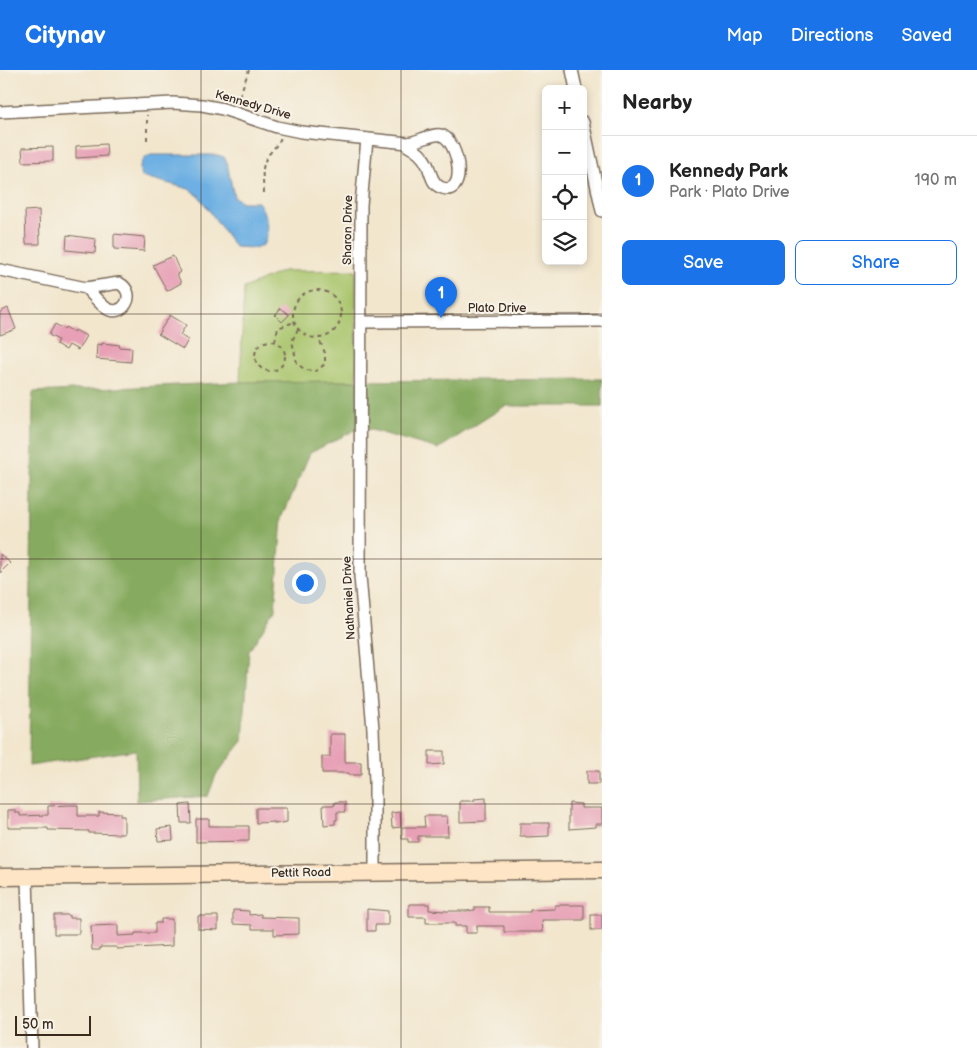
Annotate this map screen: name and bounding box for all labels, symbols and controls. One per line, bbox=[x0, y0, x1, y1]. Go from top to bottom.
text: Citynav bbox=[25, 21, 106, 50]
text: Map bbox=[727, 25, 763, 46]
text: Directions bbox=[791, 25, 873, 46]
text: Saved bbox=[901, 25, 952, 46]
map controls bbox=[542, 85, 587, 265]
button: + bbox=[542, 85, 587, 130]
street label: Kennedy Drive bbox=[213, 87, 293, 123]
text: Nearby bbox=[622, 90, 692, 115]
button: − bbox=[542, 130, 587, 175]
text: Kennedy Park bbox=[669, 160, 788, 183]
text: 1 bbox=[635, 171, 641, 190]
text: 190 m bbox=[915, 171, 957, 190]
button: locate bbox=[542, 175, 587, 220]
text: Park · Plato Drive bbox=[669, 183, 790, 202]
street label: Sharon Drive bbox=[340, 195, 356, 265]
button: layers bbox=[542, 220, 587, 265]
button: Save bbox=[622, 240, 785, 285]
button: Share bbox=[795, 240, 957, 285]
pin: 1 bbox=[425, 277, 457, 318]
street label: Plato Drive bbox=[468, 301, 526, 316]
street label: Nathaniel Drive bbox=[339, 556, 359, 640]
your location bbox=[292, 570, 318, 596]
street label: Pettit Road bbox=[271, 865, 331, 881]
scale bar bbox=[15, 1013, 91, 1036]
text: 50 m bbox=[22, 1016, 54, 1033]

